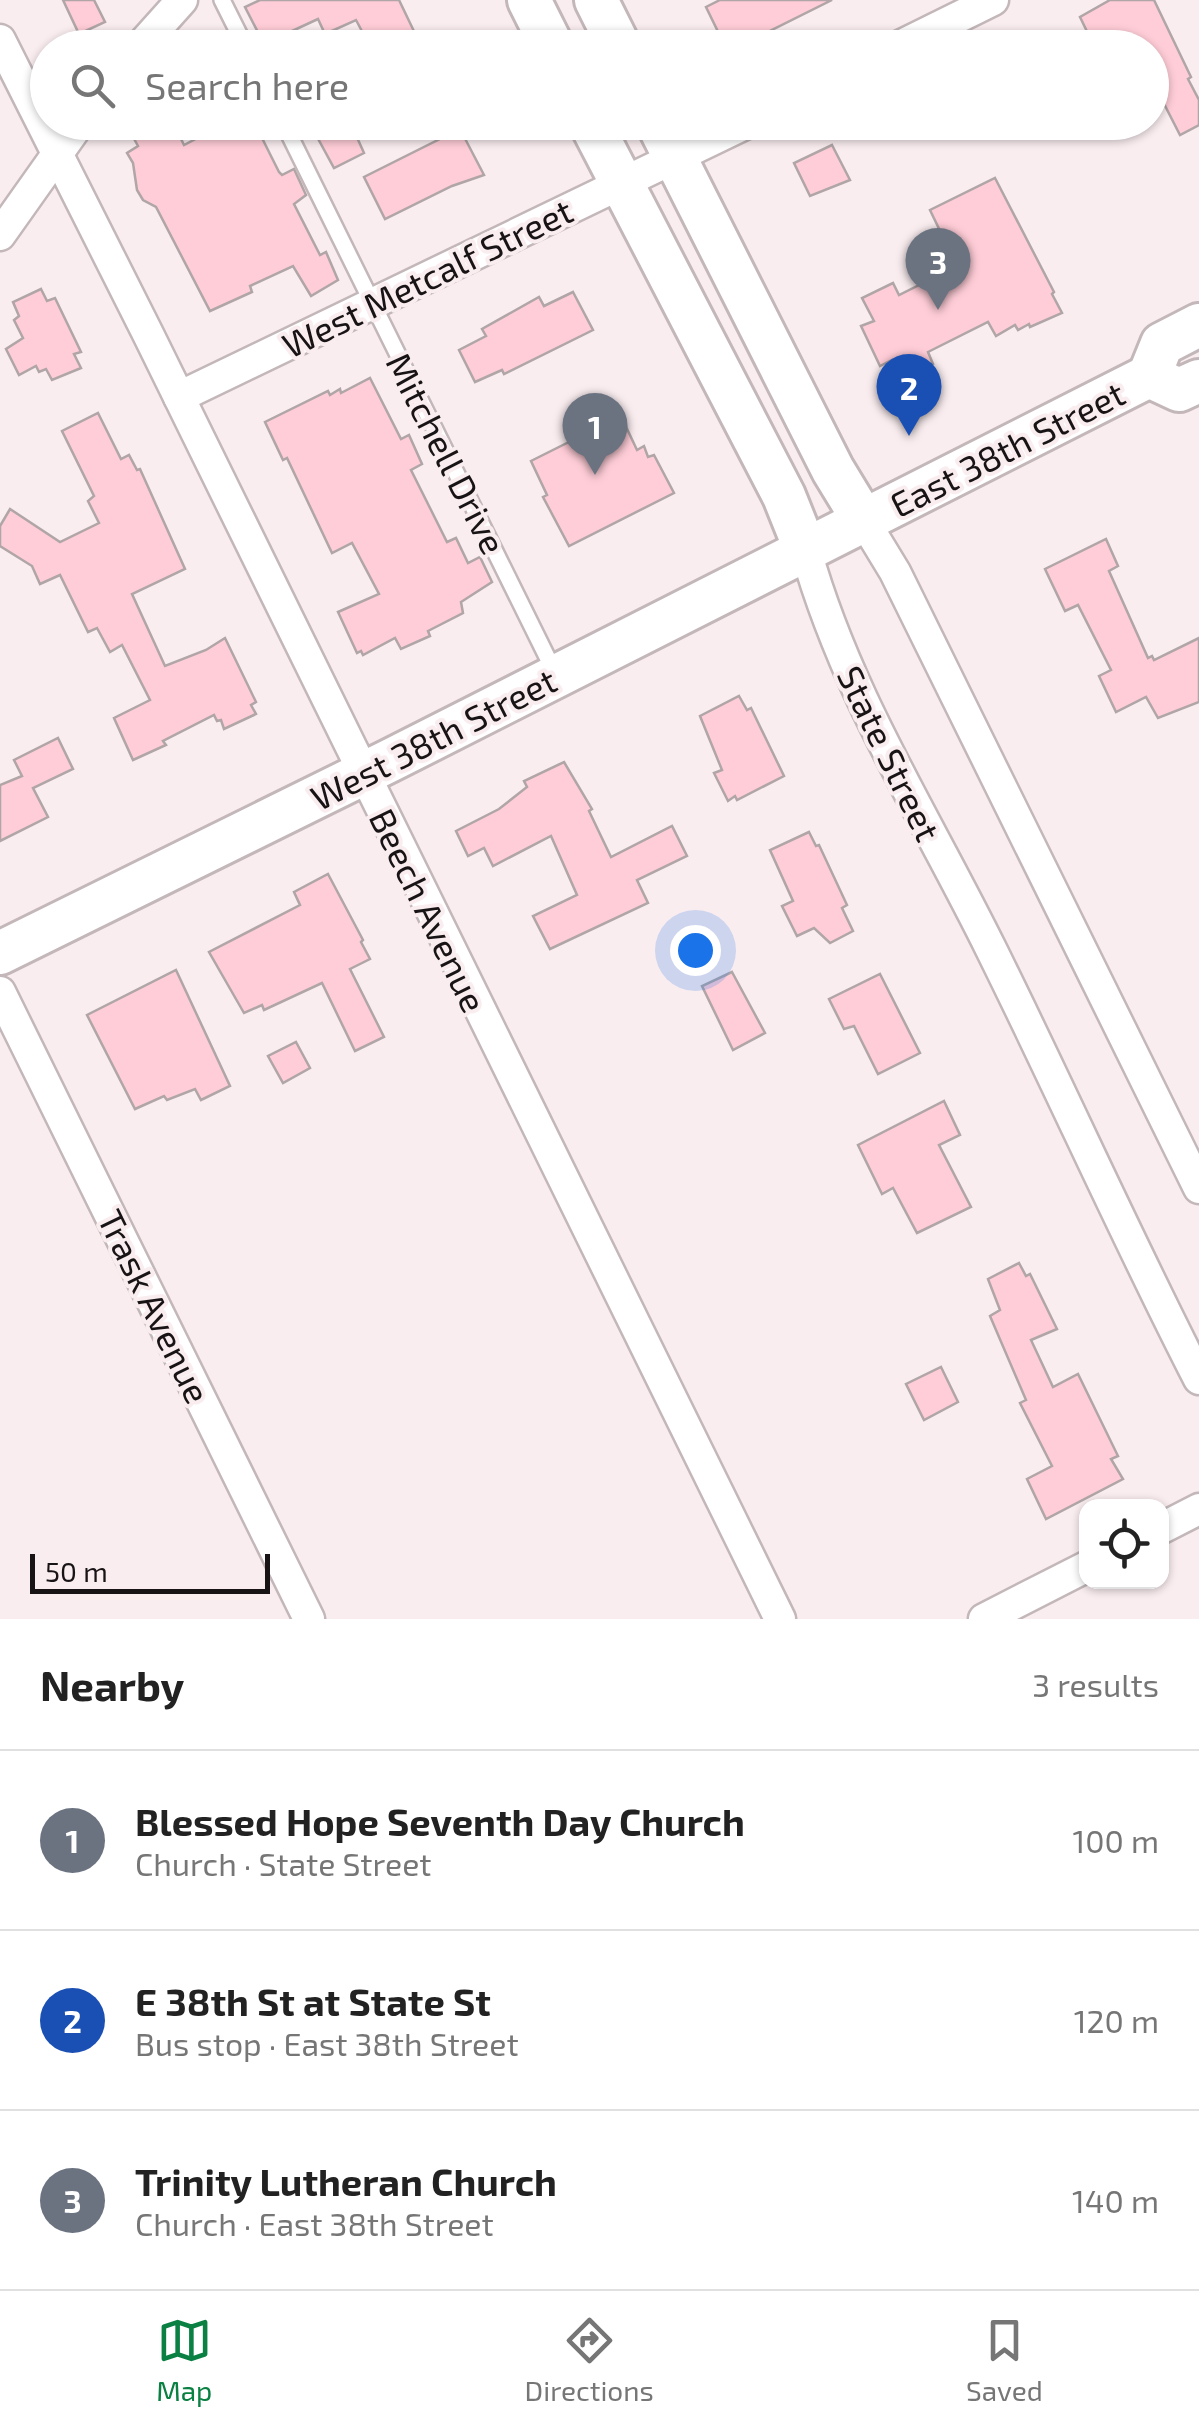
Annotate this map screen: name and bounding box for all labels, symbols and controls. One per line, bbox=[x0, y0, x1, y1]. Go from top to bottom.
search box bbox=[30, 30, 1169, 140]
icon: search bbox=[65, 58, 120, 113]
text: Search here bbox=[145, 62, 349, 108]
street label: West Metcalf Street bbox=[275, 189, 579, 365]
pin: 3 bbox=[906, 228, 970, 310]
street label: Mitchell Drive bbox=[378, 346, 516, 560]
pin: 2 bbox=[876, 354, 942, 436]
street label: East 38th Street bbox=[883, 371, 1131, 525]
pin: 1 bbox=[562, 392, 628, 475]
street label: West 38th Street bbox=[303, 658, 563, 818]
street label: State Street bbox=[830, 659, 950, 847]
street label: Beech Avenue bbox=[362, 801, 496, 1019]
your location bbox=[670, 925, 721, 976]
street label: Trask Avenue bbox=[90, 1202, 220, 1410]
map controls bbox=[1079, 1499, 1169, 1589]
button: locate bbox=[1079, 1499, 1169, 1589]
scale bar bbox=[30, 1549, 270, 1594]
text: 50 m bbox=[45, 1554, 108, 1588]
text: Nearby bbox=[40, 1659, 184, 1709]
text: 3 results bbox=[1032, 1665, 1159, 1703]
text: Blessed Hope Seventh Day Church bbox=[135, 1798, 745, 1844]
text: 1 bbox=[66, 1821, 79, 1859]
text: 100 m bbox=[1073, 1821, 1159, 1859]
text: Church · State Street bbox=[135, 1844, 432, 1882]
text: E 38th St at State St bbox=[135, 1978, 491, 2024]
text: 2 bbox=[63, 2001, 82, 2039]
text: 120 m bbox=[1074, 2001, 1159, 2039]
text: Bus stop · East 38th Street bbox=[135, 2024, 519, 2062]
text: Trinity Lutheran Church bbox=[135, 2158, 557, 2204]
text: 3 bbox=[63, 2181, 82, 2219]
text: 140 m bbox=[1072, 2181, 1159, 2219]
text: Church · East 38th Street bbox=[135, 2204, 494, 2242]
tab: Map bbox=[156, 2313, 212, 2407]
tab: Directions bbox=[525, 2313, 654, 2407]
tab: Saved bbox=[966, 2313, 1043, 2407]

